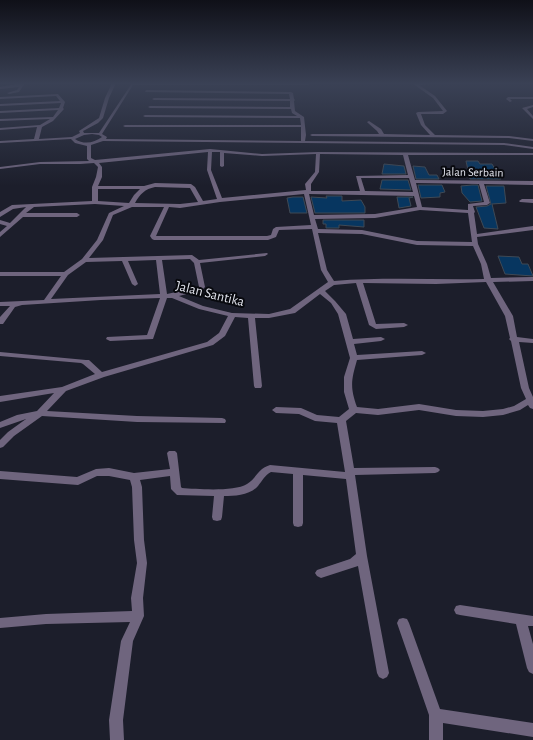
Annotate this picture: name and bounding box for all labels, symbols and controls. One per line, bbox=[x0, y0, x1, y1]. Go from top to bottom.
street label: Jalan Serbain bbox=[442, 165, 504, 179]
street label: Jalan Santika bbox=[174, 279, 246, 309]

